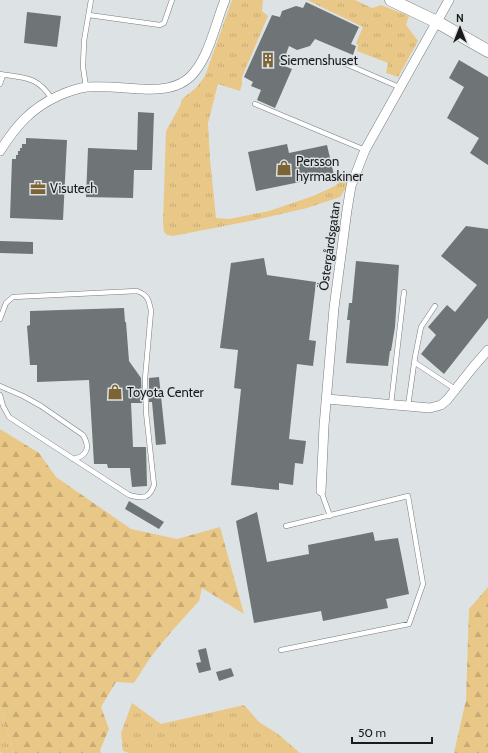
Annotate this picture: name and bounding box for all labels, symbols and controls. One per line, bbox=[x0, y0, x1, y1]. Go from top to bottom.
north arrow bbox=[440, 8, 480, 48]
text: N bbox=[456, 11, 464, 25]
building icon: Siemenshuset bbox=[259, 51, 277, 69]
place label: Siemenshuset bbox=[280, 52, 359, 68]
place label: Persson hyrmaskiner bbox=[296, 153, 364, 184]
shop icon: Persson hyrmaskiner bbox=[275, 159, 293, 177]
office icon: Visutech bbox=[29, 179, 47, 197]
place label: Visutech bbox=[50, 180, 97, 196]
street label: Östergårdsgatan bbox=[315, 200, 343, 292]
shop icon: Toyota Center bbox=[106, 383, 124, 401]
place label: Toyota Center bbox=[127, 384, 205, 400]
scale bar bbox=[352, 719, 432, 745]
text: 50 m bbox=[358, 725, 386, 740]

